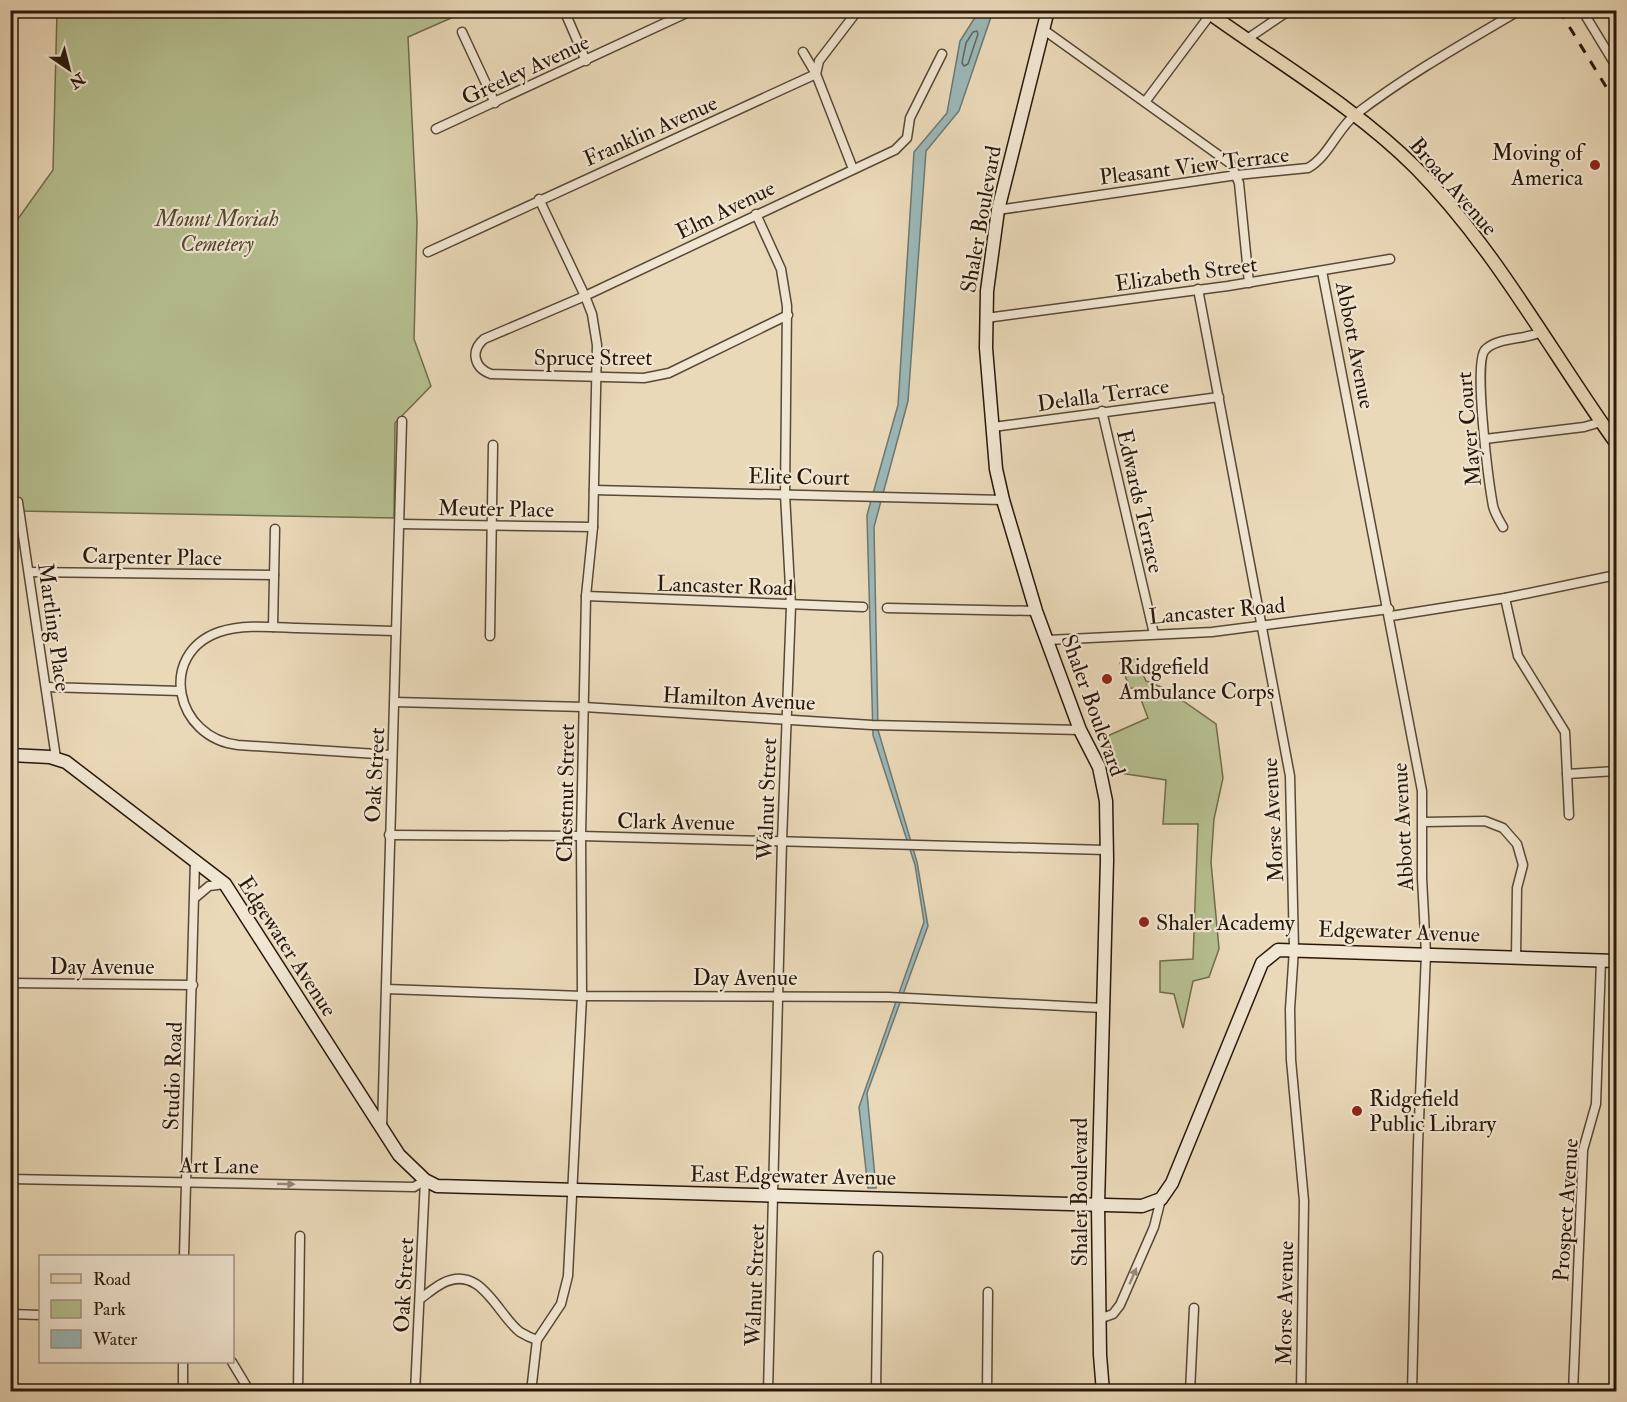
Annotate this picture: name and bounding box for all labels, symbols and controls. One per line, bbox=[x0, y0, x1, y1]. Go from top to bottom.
street label: Greeley Avenue bbox=[457, 28, 594, 112]
north arrow bbox=[39, 39, 99, 99]
text: N bbox=[65, 68, 89, 93]
street label: Franklin Avenue bbox=[579, 89, 722, 173]
street label: Broad Avenue bbox=[1403, 132, 1504, 242]
place label: Moving of America bbox=[1492, 139, 1586, 192]
street label: Pleasant View Terrace bbox=[1098, 140, 1291, 192]
street label: Shaler Boulevard bbox=[954, 143, 1008, 295]
marker: Moving of America bbox=[1588, 158, 1602, 172]
street label: Elm Avenue bbox=[671, 174, 780, 246]
park label: Mount Moriah Cemetery bbox=[153, 205, 279, 258]
street label: Elizabeth Street bbox=[1113, 250, 1259, 298]
street label: Abbott Avenue bbox=[1329, 278, 1381, 411]
street label: Spruce Street bbox=[534, 344, 652, 373]
street label: Mayer Court bbox=[1450, 370, 1488, 487]
street label: Delalla Terrace bbox=[1035, 372, 1171, 418]
street label: Edwards Terrace bbox=[1110, 427, 1170, 576]
street label: Elite Court bbox=[748, 462, 850, 492]
street label: Meuter Place bbox=[438, 494, 554, 524]
street label: Carpenter Place bbox=[82, 542, 222, 573]
street label: Martling Place bbox=[31, 561, 77, 693]
street label: Lancaster Road bbox=[656, 570, 794, 602]
street label: Lancaster Road bbox=[1148, 591, 1287, 631]
street label: Shaler Boulevard bbox=[1054, 631, 1132, 780]
place label: Ridgefield Ambulance Corps bbox=[1118, 653, 1274, 707]
marker: Ridgefield Ambulance Corps bbox=[1100, 672, 1114, 686]
street label: Hamilton Avenue bbox=[662, 681, 816, 717]
street label: Chestnut Street bbox=[551, 723, 581, 863]
street label: Oak Street bbox=[359, 727, 391, 823]
street label: Walnut Street bbox=[751, 737, 783, 862]
street label: Morse Avenue bbox=[1256, 757, 1290, 883]
street label: Abbott Avenue bbox=[1386, 762, 1420, 893]
street label: Clark Avenue bbox=[617, 807, 735, 837]
street label: Edgewater Avenue bbox=[231, 871, 343, 1022]
place label: Shaler Academy bbox=[1156, 909, 1295, 937]
marker: Shaler Academy bbox=[1137, 915, 1151, 929]
street label: Edgewater Avenue bbox=[1317, 915, 1480, 949]
street label: Day Avenue bbox=[50, 953, 154, 981]
street label: Day Avenue bbox=[693, 964, 797, 992]
street label: Studio Road bbox=[157, 1021, 189, 1131]
place label: Ridgefield Public Library bbox=[1369, 1085, 1497, 1138]
marker: Ridgefield Public Library bbox=[1350, 1104, 1364, 1118]
street label: Shaler Boulevard bbox=[1066, 1117, 1094, 1266]
street label: Prospect Avenue bbox=[1547, 1137, 1586, 1283]
street label: Art Lane bbox=[178, 1151, 259, 1181]
street label: East Edgewater Avenue bbox=[690, 1160, 896, 1192]
one-way arrow bbox=[277, 1179, 296, 1189]
street label: Walnut Street bbox=[739, 1223, 771, 1348]
street label: Oak Street bbox=[388, 1237, 420, 1333]
street label: Morse Avenue bbox=[1270, 1240, 1300, 1366]
legend bbox=[39, 1255, 234, 1363]
one-way arrow bbox=[1128, 1267, 1137, 1284]
text: Road bbox=[93, 1268, 131, 1291]
text: Park bbox=[93, 1298, 126, 1321]
text: Water bbox=[92, 1328, 137, 1351]

